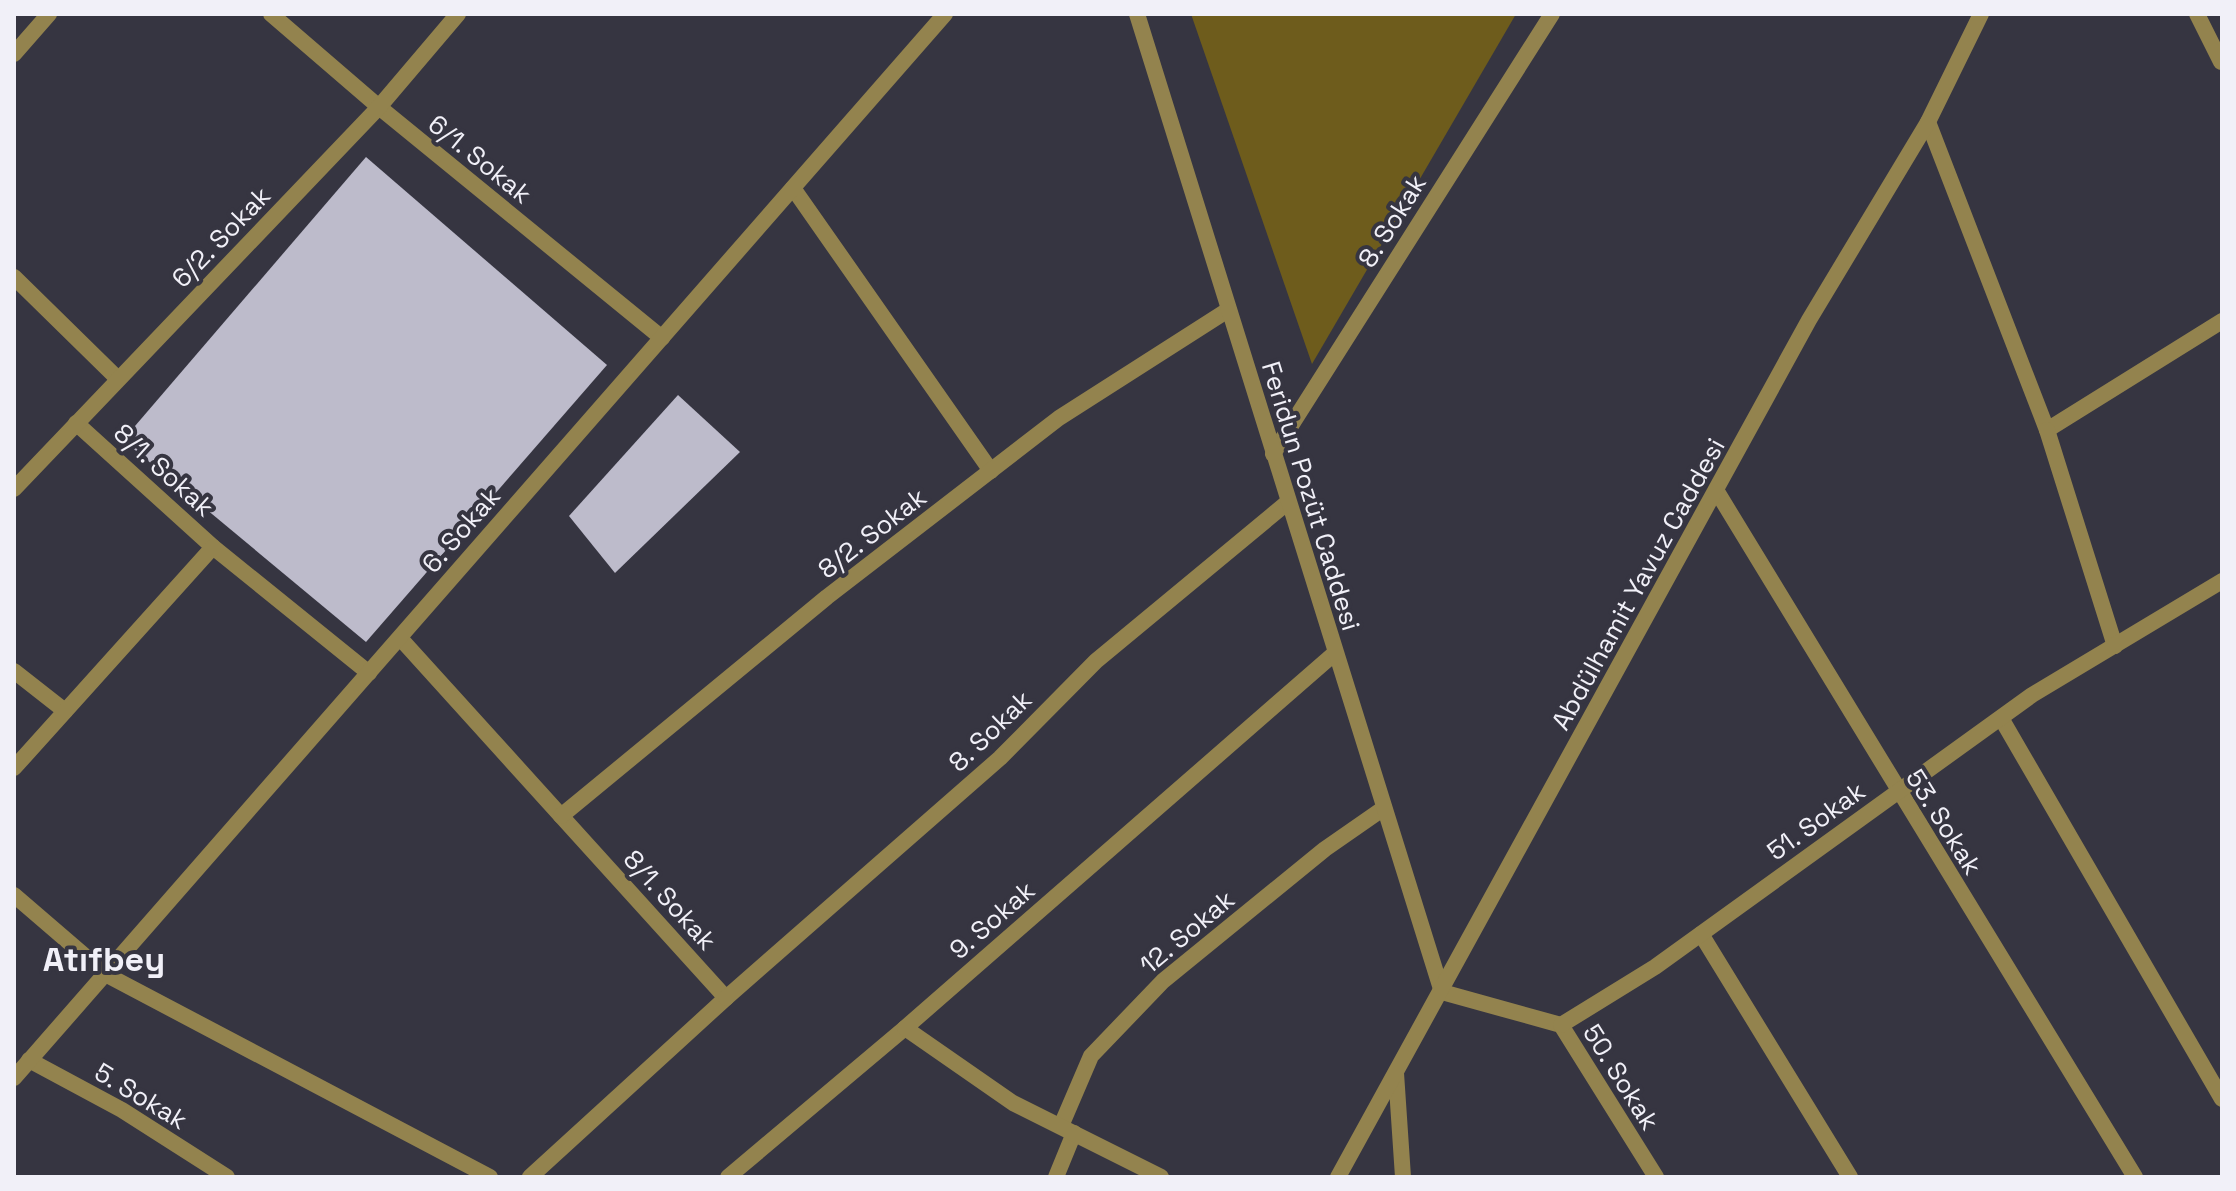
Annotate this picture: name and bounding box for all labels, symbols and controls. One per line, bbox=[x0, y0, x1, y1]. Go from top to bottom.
street label: 6/1. Sokak bbox=[421, 107, 539, 211]
street label: 8. Sokak bbox=[1350, 168, 1434, 274]
street label: 6/2. Sokak bbox=[164, 179, 278, 295]
street label: Feridun Pozüt Caddesi bbox=[1254, 357, 1368, 635]
street label: 8/1. Sokak bbox=[107, 416, 221, 524]
street label: Abdülhamit Yavuz Caddesi bbox=[1544, 432, 1732, 736]
street label: 6. Sokak bbox=[414, 480, 508, 580]
street label: 8/2. Sokak bbox=[811, 480, 933, 586]
street label: 8. Sokak bbox=[941, 683, 1039, 779]
street label: 53. Sokak bbox=[1898, 763, 1990, 881]
street label: 51. Sokak bbox=[1760, 774, 1872, 868]
street label: 8/1. Sokak bbox=[616, 843, 724, 957]
street label: 9. Sokak bbox=[942, 873, 1042, 967]
street label: 12. Sokak bbox=[1133, 882, 1241, 982]
district label: Atıfbey bbox=[43, 938, 165, 981]
street label: 50. Sokak bbox=[1575, 1018, 1667, 1136]
street label: 5. Sokak bbox=[88, 1055, 194, 1137]

